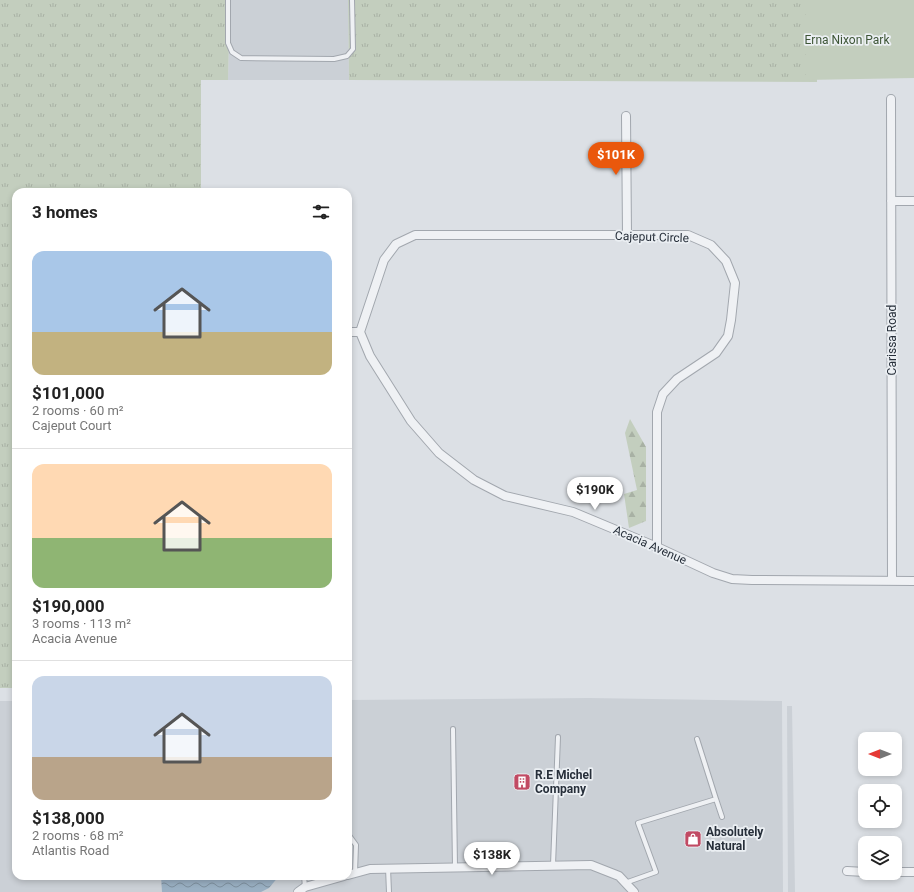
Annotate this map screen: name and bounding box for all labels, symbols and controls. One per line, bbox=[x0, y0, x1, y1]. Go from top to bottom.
park label: Erna Nixon Park bbox=[805, 33, 890, 47]
pin: $101K bbox=[588, 142, 644, 176]
text: $101K bbox=[597, 147, 635, 162]
icon: filters bbox=[310, 201, 332, 223]
text: 3 homes bbox=[32, 202, 98, 222]
street label: Cajeput Circle bbox=[615, 229, 689, 245]
icon: home bbox=[146, 277, 218, 349]
street label: Carissa Road bbox=[885, 305, 899, 375]
text: $101,000 bbox=[32, 383, 104, 403]
text: 2 rooms · 60 m² bbox=[32, 403, 124, 418]
text: Cajeput Court bbox=[32, 418, 112, 433]
pin: $190K bbox=[567, 477, 623, 511]
text: $190K bbox=[576, 482, 614, 497]
icon: home bbox=[146, 490, 218, 562]
street label: Acacia Avenue bbox=[611, 523, 689, 567]
text: $190,000 bbox=[32, 596, 104, 616]
text: 3 rooms · 113 m² bbox=[32, 616, 131, 631]
text: Acacia Avenue bbox=[32, 631, 117, 646]
icon: home bbox=[146, 702, 218, 774]
north arrow bbox=[858, 732, 902, 776]
map controls bbox=[858, 732, 902, 880]
place label: R.E Michel Company bbox=[535, 768, 592, 796]
building icon: R.E Michel Company bbox=[512, 772, 532, 792]
button: locate bbox=[858, 784, 902, 828]
text: $138,000 bbox=[32, 808, 104, 828]
place label: Absolutely Natural bbox=[706, 825, 764, 853]
text: 2 rooms · 68 m² bbox=[32, 828, 124, 843]
shop icon: Absolutely Natural bbox=[683, 829, 703, 849]
button: layers bbox=[858, 836, 902, 880]
pin: $138K bbox=[464, 842, 520, 876]
text: Atlantis Road bbox=[32, 843, 109, 858]
text: $138K bbox=[473, 847, 511, 862]

